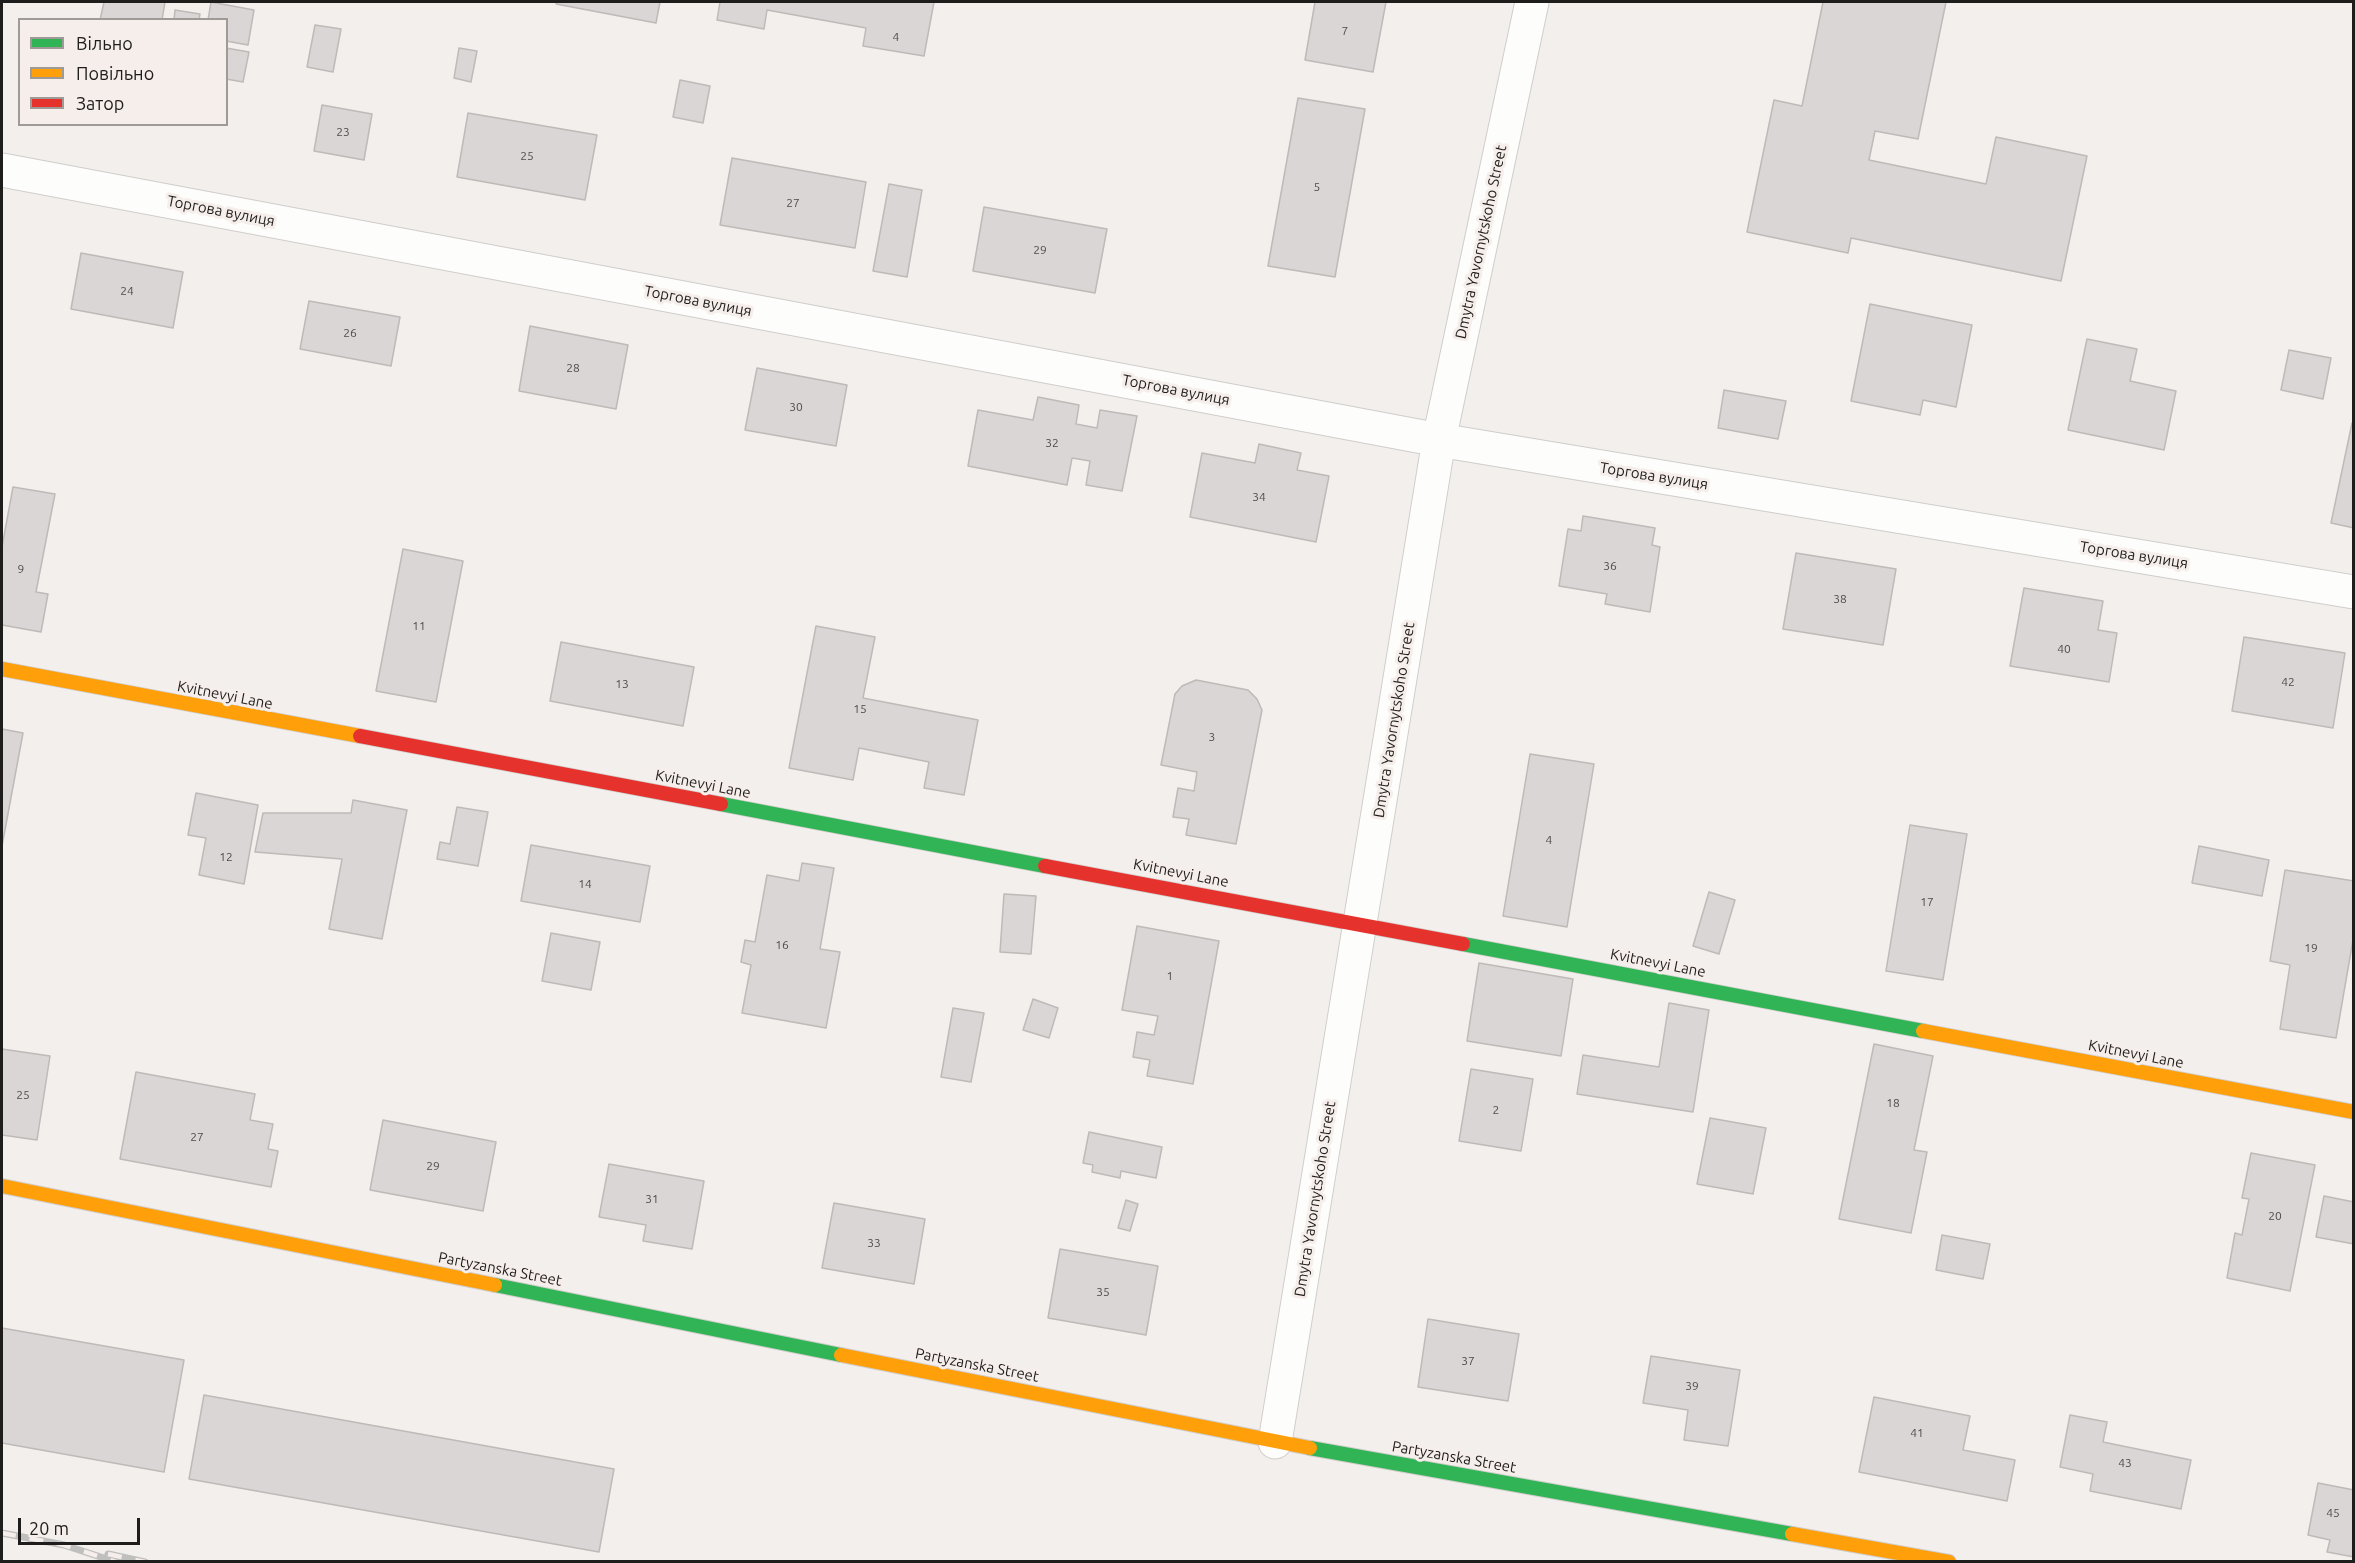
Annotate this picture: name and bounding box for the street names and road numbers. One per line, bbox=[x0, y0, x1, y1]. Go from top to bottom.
street label: Dmytra Yavornytskoho Street bbox=[1452, 143, 1510, 341]
street label: Торгова вулиця bbox=[166, 192, 276, 230]
street label: Торгова вулиця bbox=[643, 282, 753, 320]
street label: Торгова вулиця bbox=[1121, 371, 1231, 409]
street label: Торгова вулиця bbox=[1599, 459, 1709, 493]
street label: Торгова вулиця bbox=[2079, 538, 2189, 572]
street label: Dmytra Yavornytskoho Street bbox=[1370, 621, 1418, 819]
street label: Kvitnevyi Lane bbox=[176, 677, 274, 713]
street label: Kvitnevyi Lane bbox=[654, 766, 752, 802]
street label: Kvitnevyi Lane bbox=[1132, 855, 1230, 891]
street label: Kvitnevyi Lane bbox=[1609, 945, 1707, 981]
street label: Kvitnevyi Lane bbox=[2087, 1036, 2185, 1072]
street label: Dmytra Yavornytskoho Street bbox=[1291, 1100, 1339, 1298]
street label: Partyzanska Street bbox=[437, 1248, 563, 1290]
street label: Partyzanska Street bbox=[914, 1344, 1040, 1386]
street label: Partyzanska Street bbox=[1391, 1437, 1517, 1477]

